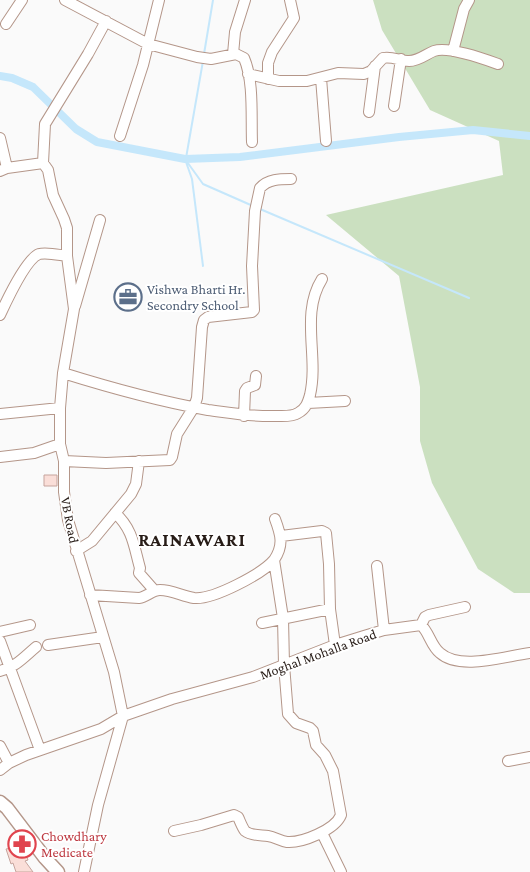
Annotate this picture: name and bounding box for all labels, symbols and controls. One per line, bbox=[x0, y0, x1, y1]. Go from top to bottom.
place label: Vishwa Bharti Hr. Secondry School bbox=[147, 281, 245, 313]
office icon: Vishwa Bharti Hr. Secondry School bbox=[113, 282, 143, 312]
street label: VB Road bbox=[58, 496, 82, 545]
district label: RAINAWARI bbox=[138, 529, 246, 550]
street label: Moghal Mohalla Road bbox=[257, 625, 379, 683]
place label: Chowdhary Medicate bbox=[41, 828, 107, 860]
pharmacy icon: Chowdhary Medicate bbox=[7, 829, 37, 859]

